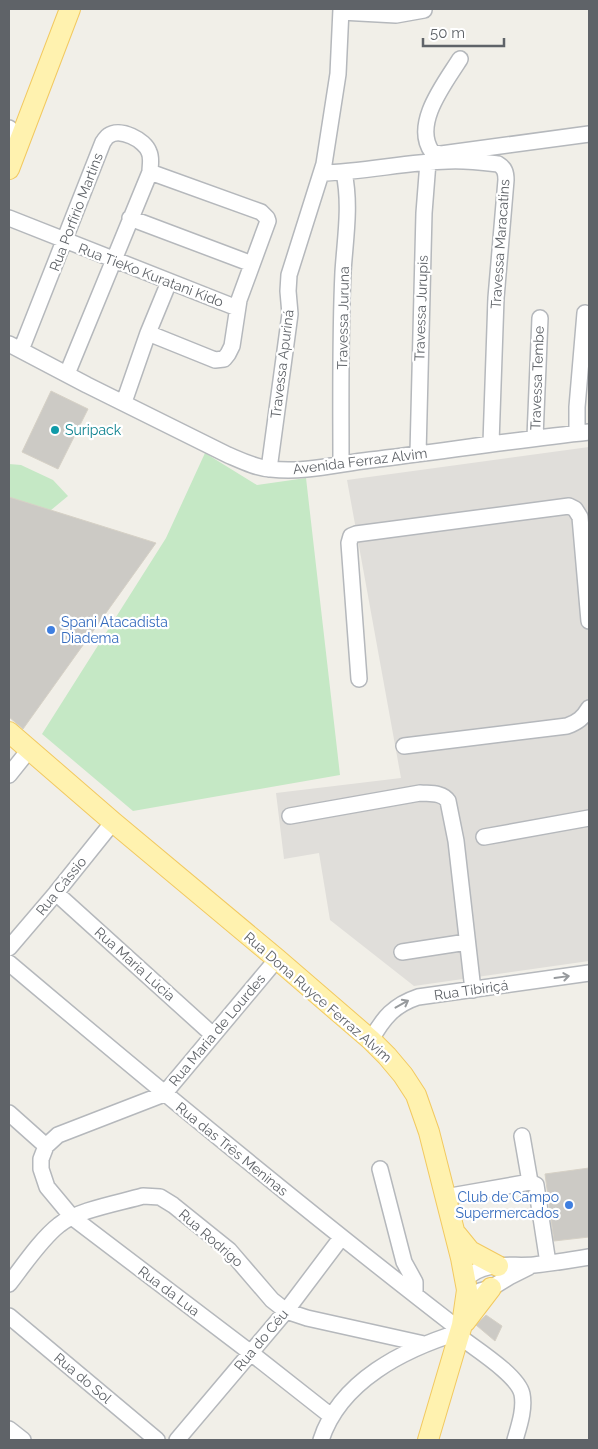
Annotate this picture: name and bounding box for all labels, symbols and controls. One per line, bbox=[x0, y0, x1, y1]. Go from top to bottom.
scale bar bbox=[423, 15, 504, 47]
text: 50 m bbox=[430, 24, 465, 42]
street label: Rua Porfírio Martins bbox=[46, 150, 106, 273]
street label: Travessa Maracatins bbox=[487, 178, 513, 309]
street label: Rua TieKo Kuratani Kido bbox=[76, 240, 226, 310]
street label: Travessa Jurupis bbox=[411, 255, 431, 361]
street label: Travessa Juruna bbox=[334, 266, 352, 370]
street label: Travessa Apuriná bbox=[267, 309, 297, 419]
street label: Travessa Tembe bbox=[527, 326, 547, 430]
place label: Suripack bbox=[65, 422, 122, 438]
marker: Suripack bbox=[49, 424, 61, 436]
street label: Avenida Ferraz Alvim bbox=[292, 445, 428, 477]
place label: Spani Atacadista Diadema bbox=[61, 614, 168, 646]
marker: Spani Atacadista Diadema bbox=[45, 624, 57, 636]
street label: Rua Cássio bbox=[33, 853, 89, 919]
street label: Rua Maria Lúcia bbox=[92, 924, 178, 1004]
street label: Rua Dona Ruyce Ferraz Alvim bbox=[241, 929, 395, 1065]
street label: Rua Maria de Lourdes bbox=[166, 971, 269, 1089]
one-way arrow bbox=[554, 972, 570, 982]
street label: Rua Tibiriçá bbox=[433, 977, 509, 1003]
one-way arrow bbox=[395, 999, 410, 1009]
street label: Rua das Três Meninas bbox=[173, 1099, 291, 1199]
place label: Club de Campo Supermercados bbox=[456, 1189, 559, 1221]
marker: Club de Campo Supermercados bbox=[563, 1199, 575, 1211]
street label: Rua Rodrigo bbox=[176, 1206, 246, 1270]
street label: Rua da Lua bbox=[135, 1263, 203, 1319]
street label: Rua do Céu bbox=[231, 1306, 291, 1374]
street label: Rua do Sol bbox=[51, 1349, 115, 1407]

